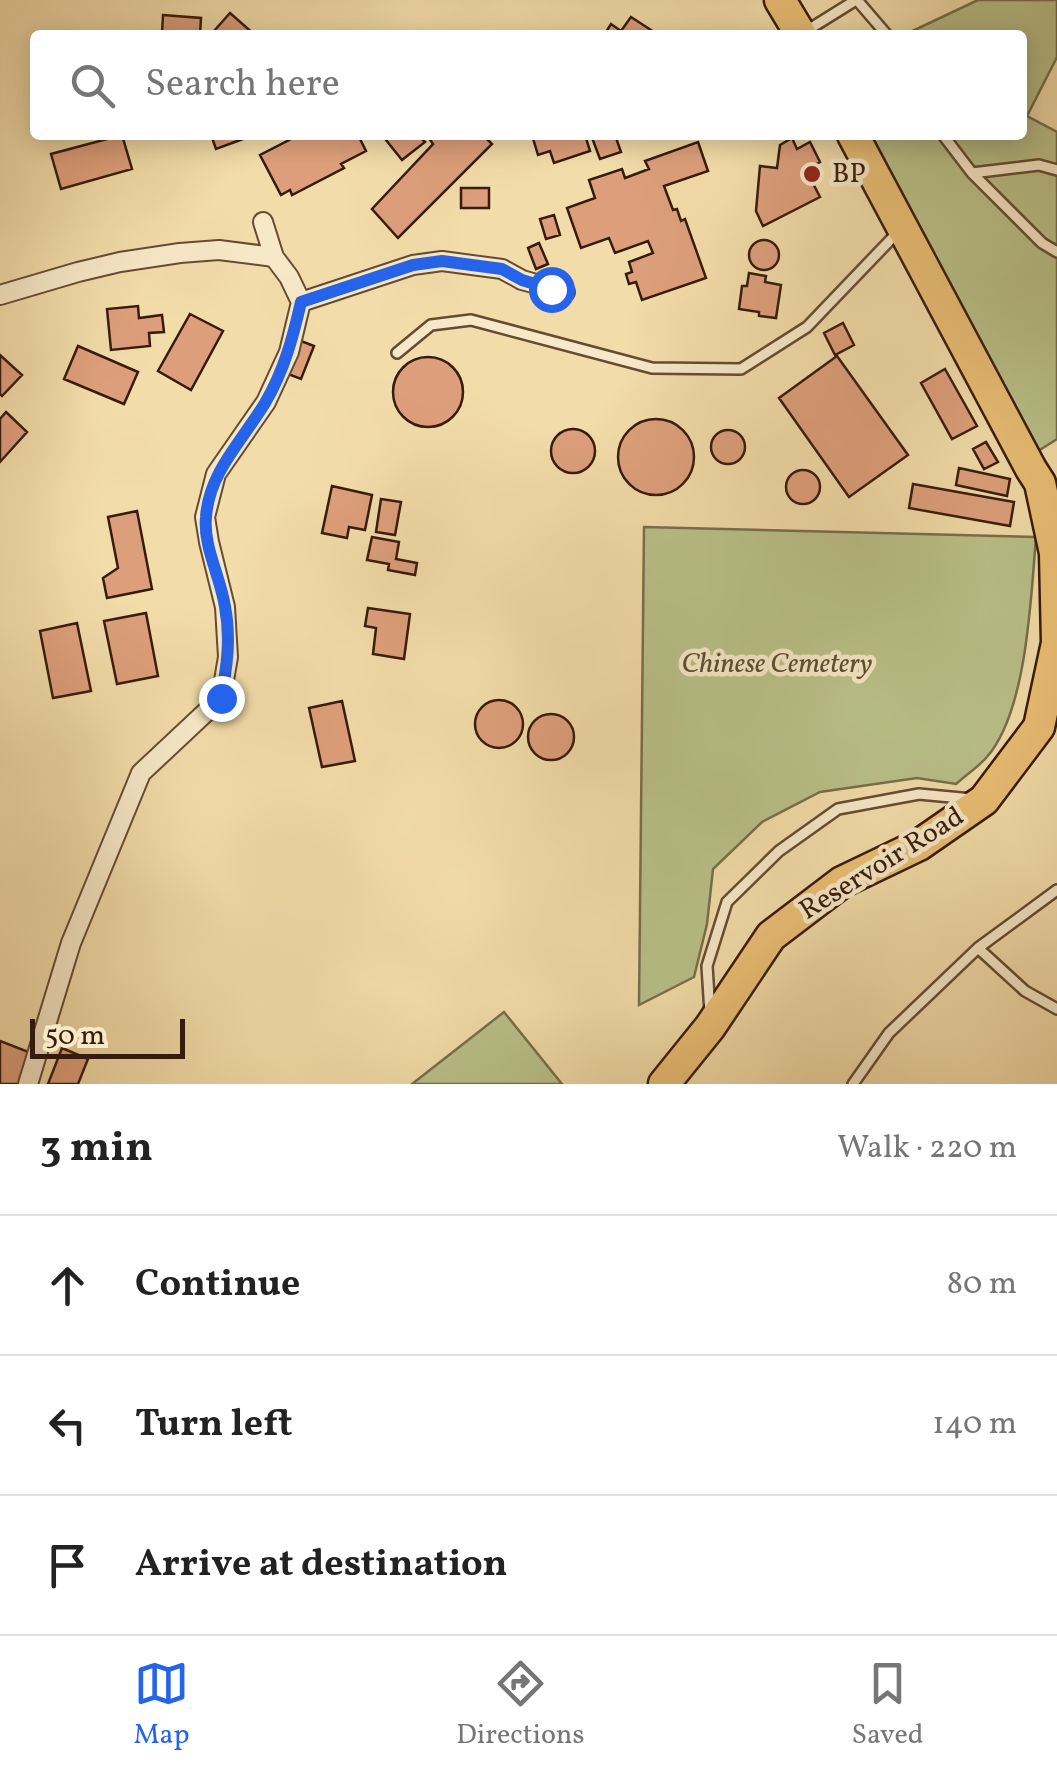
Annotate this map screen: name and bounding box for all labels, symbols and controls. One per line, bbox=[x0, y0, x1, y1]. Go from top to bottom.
search box bbox=[30, 30, 1027, 140]
icon: search bbox=[65, 58, 120, 113]
text: Search here bbox=[145, 59, 340, 112]
place label: BP bbox=[832, 155, 866, 194]
marker: BP bbox=[801, 163, 823, 185]
route start bbox=[529, 267, 575, 313]
park label: Chinese Cemetery bbox=[682, 645, 873, 684]
route end bbox=[199, 676, 245, 722]
street label: Reservoir Road bbox=[792, 798, 972, 930]
scale bar bbox=[30, 1014, 185, 1058]
text: 50 m bbox=[45, 1017, 105, 1056]
text: 3 min bbox=[40, 1120, 153, 1179]
text: Walk · 220 m bbox=[837, 1127, 1017, 1171]
icon: ahead bbox=[40, 1258, 95, 1313]
text: Continue bbox=[135, 1259, 300, 1312]
text: 80 m bbox=[947, 1263, 1017, 1307]
icon: left bbox=[40, 1398, 95, 1453]
text: Turn left bbox=[135, 1399, 292, 1452]
text: 140 m bbox=[932, 1403, 1017, 1447]
icon: arrive bbox=[40, 1538, 95, 1593]
text: Arrive at destination bbox=[135, 1539, 508, 1592]
tab: Map bbox=[133, 1656, 189, 1755]
tab: Directions bbox=[456, 1656, 585, 1755]
tab: Saved bbox=[851, 1656, 924, 1755]

